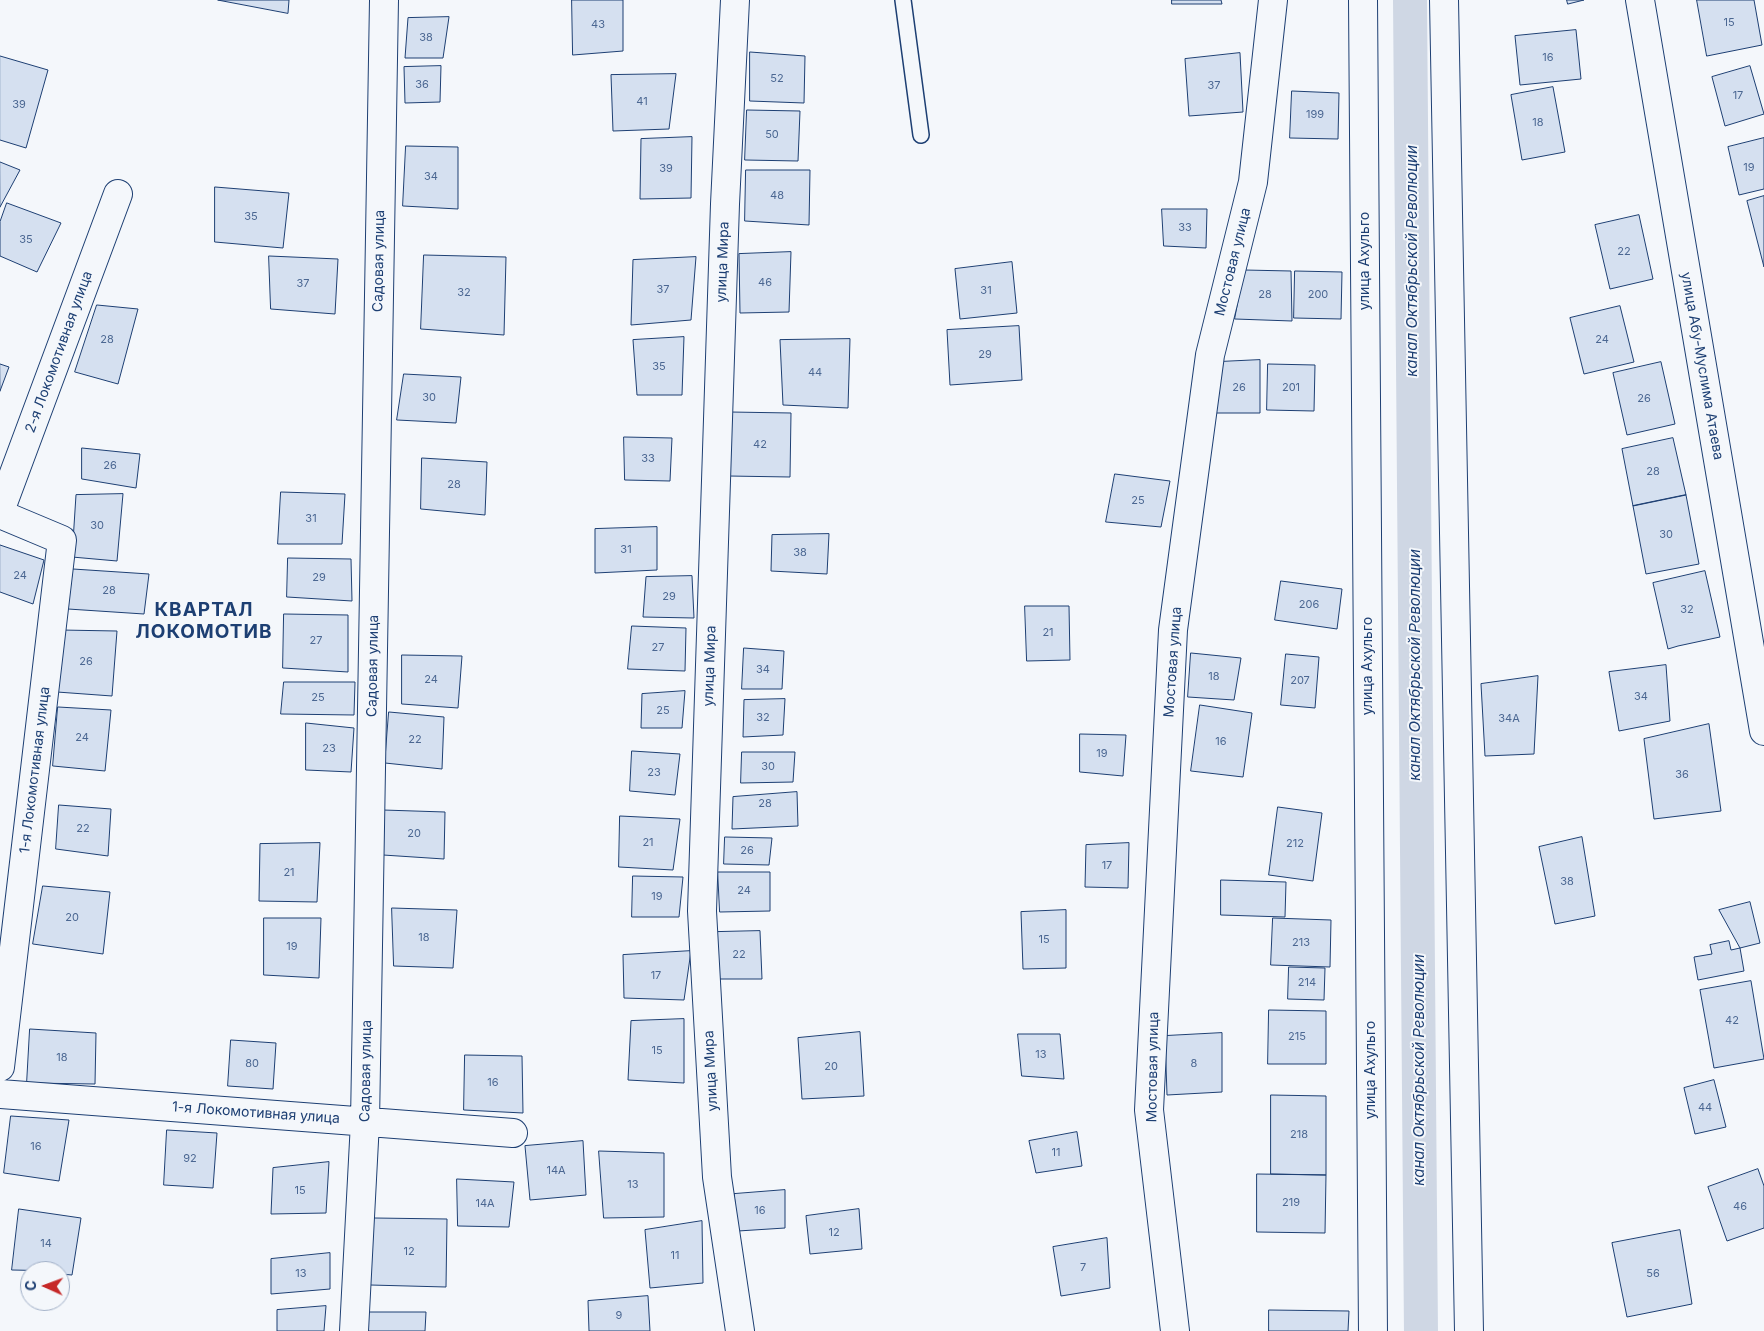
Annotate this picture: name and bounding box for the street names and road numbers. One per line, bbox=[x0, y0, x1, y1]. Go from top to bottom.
street label: Мостовая улица bbox=[1211, 206, 1255, 318]
street label: Садовая улица bbox=[370, 210, 388, 312]
street label: улица Ахульго bbox=[1357, 212, 1373, 310]
street label: улица Мира bbox=[713, 221, 733, 303]
street label: 2-я Локомотивная улица bbox=[22, 269, 96, 435]
street label: улица Абу-Муслима Атаева bbox=[1677, 271, 1727, 461]
street label: Мостовая улица bbox=[1161, 606, 1185, 718]
street label: Садовая улица bbox=[364, 615, 382, 717]
street label: улица Ахульго bbox=[1360, 617, 1376, 715]
street label: улица Мира bbox=[700, 625, 720, 707]
street label: 1-я Локомотивная улица bbox=[16, 686, 54, 854]
street label: Мостовая улица bbox=[1144, 1011, 1162, 1123]
street label: Садовая улица bbox=[357, 1020, 375, 1122]
street label: улица Ахульго bbox=[1363, 1021, 1379, 1119]
street label: улица Мира bbox=[700, 1030, 722, 1112]
street label: 1-я Локомотивная улица bbox=[172, 1099, 340, 1127]

